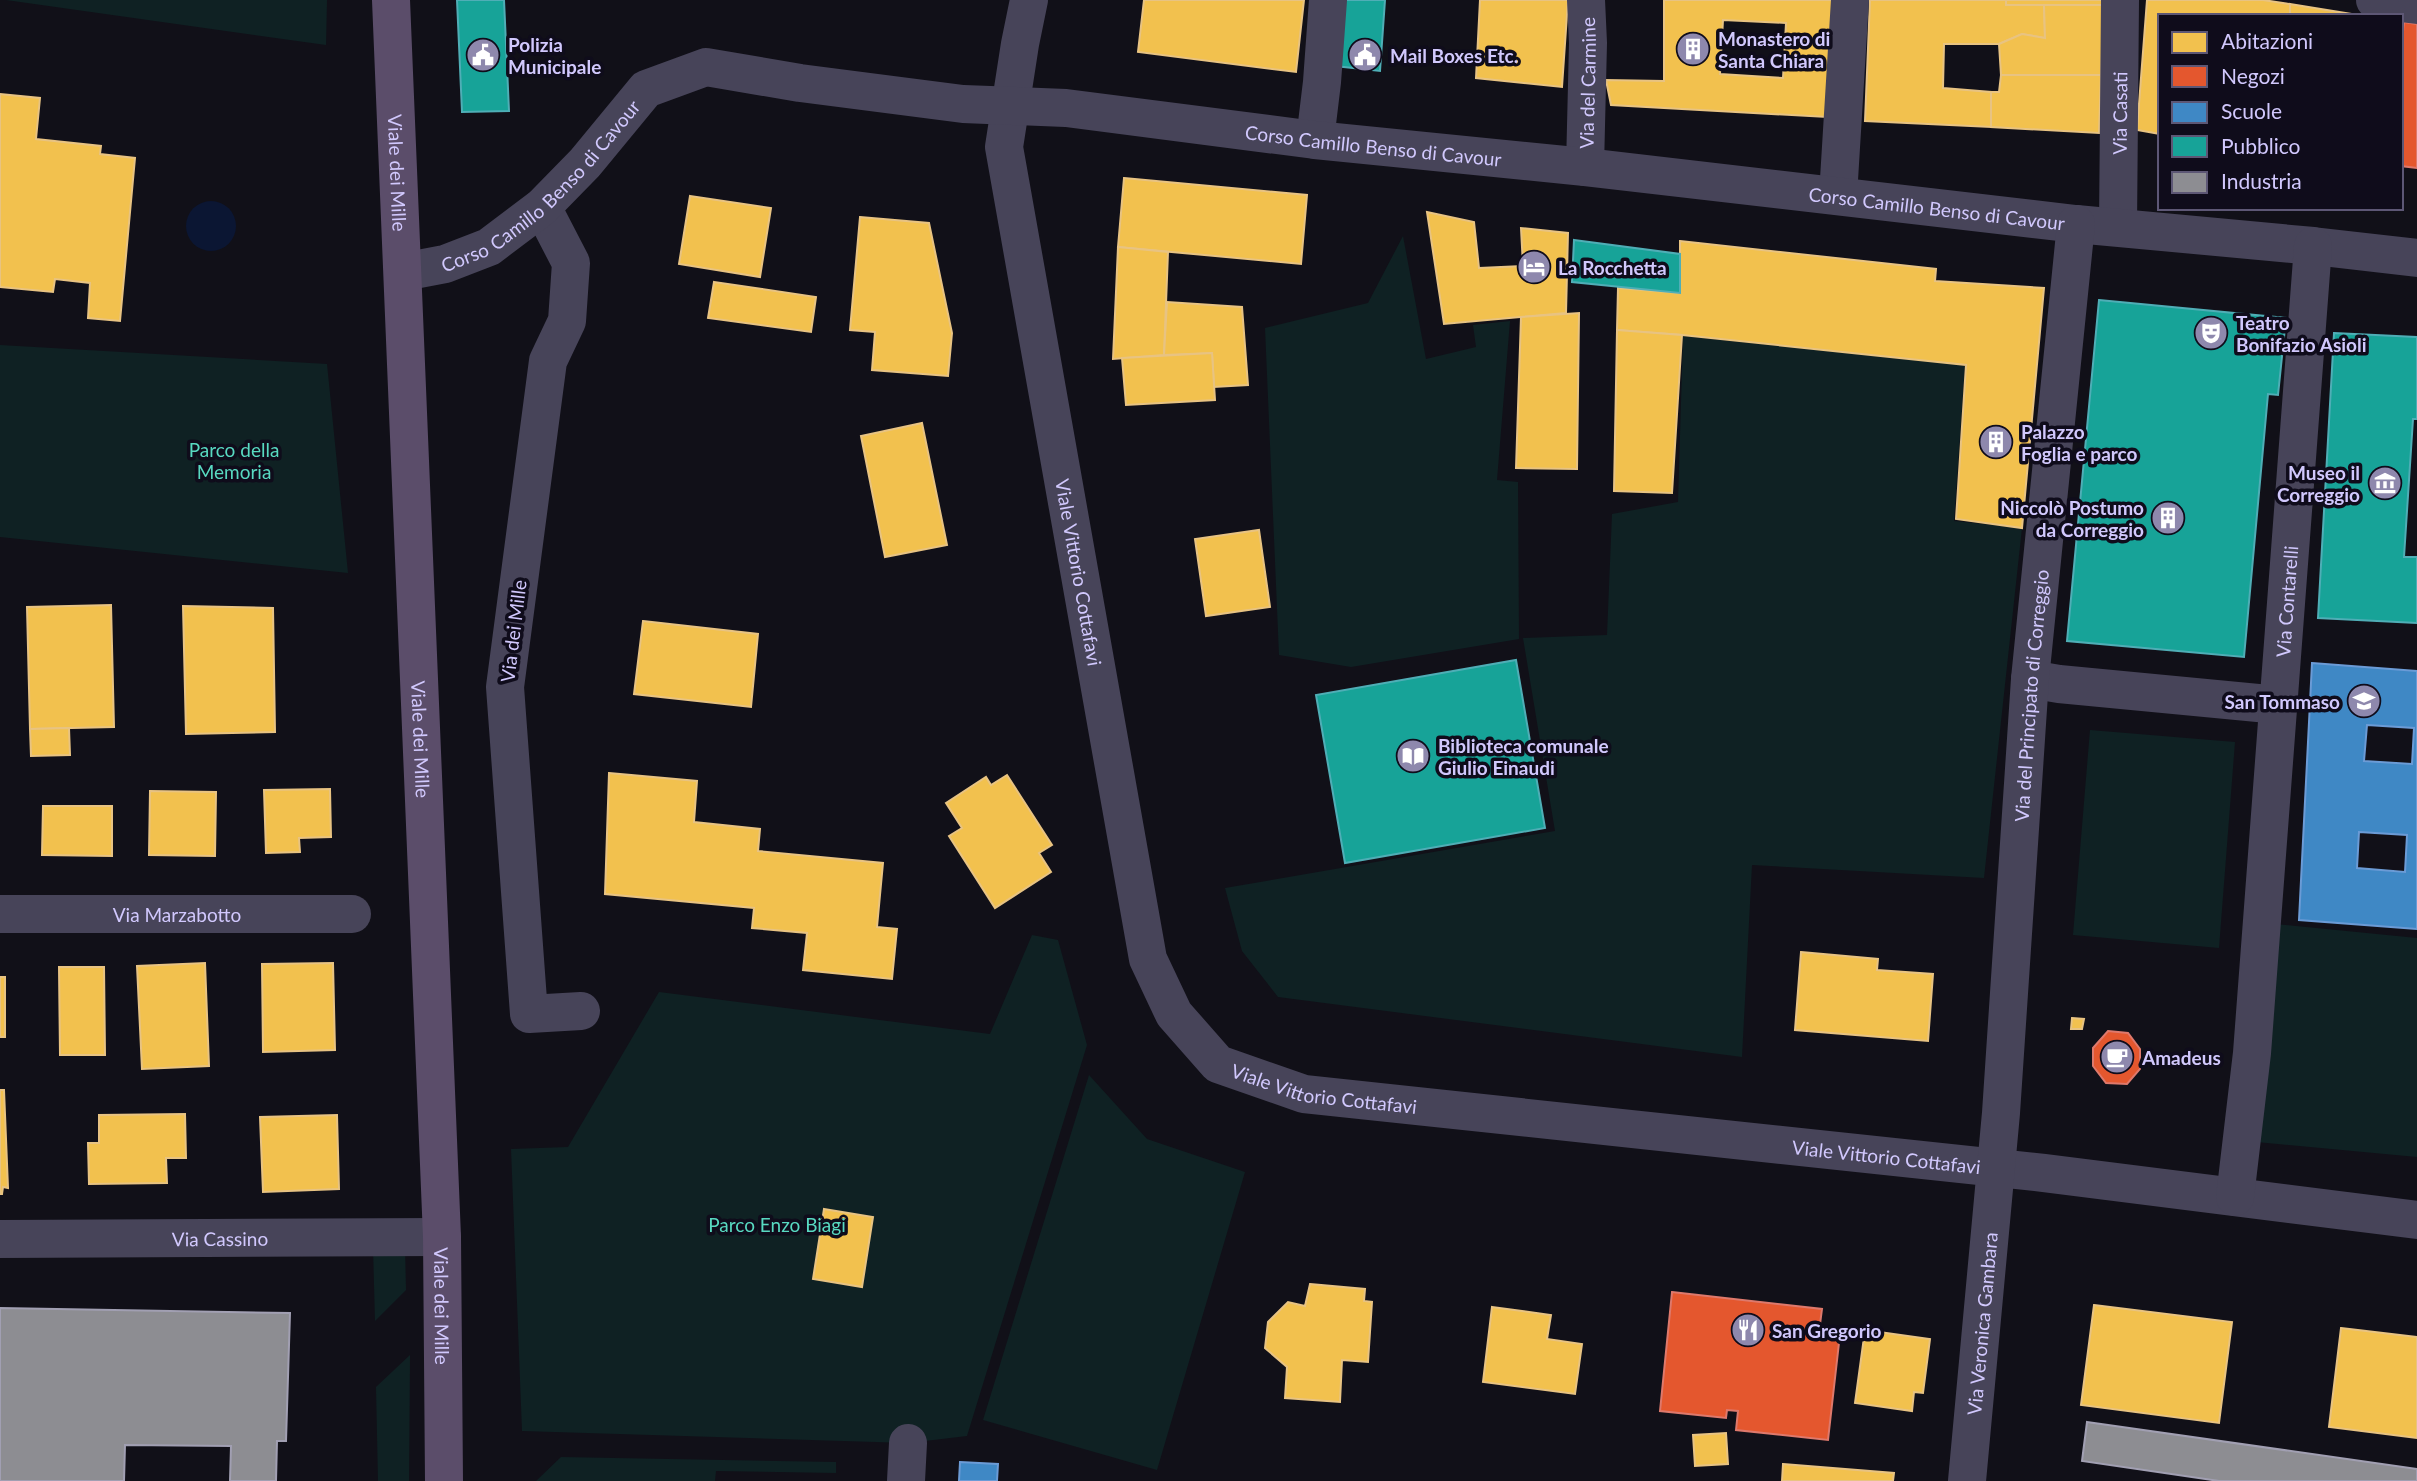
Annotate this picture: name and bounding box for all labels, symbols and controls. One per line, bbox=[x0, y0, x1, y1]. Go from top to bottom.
legend bbox=[2158, 14, 2403, 210]
street label: Via del Carmine bbox=[1574, 17, 1600, 149]
place label: Monastero di Santa Chiara bbox=[1718, 27, 1830, 72]
text: Abitazioni bbox=[2221, 28, 2313, 53]
building icon: Monastero di Santa Chiara bbox=[1674, 30, 1712, 68]
place label: Polizia Municipale bbox=[508, 33, 601, 78]
public building icon: Polizia Municipale bbox=[464, 36, 502, 74]
public building icon: Mail Boxes Etc. bbox=[1346, 36, 1384, 74]
place label: Mail Boxes Etc. bbox=[1390, 44, 1518, 67]
text: Negozi bbox=[2221, 63, 2285, 88]
street label: Via Casati bbox=[2107, 71, 2131, 155]
street label: Corso Camillo Benso di Cavour bbox=[438, 95, 644, 276]
text: Scuole bbox=[2221, 98, 2282, 123]
street label: Viale dei Mille bbox=[384, 114, 412, 232]
street label: Corso Camillo Benso di Cavour bbox=[1244, 120, 1503, 170]
text: Pubblico bbox=[2221, 133, 2301, 158]
text: Industria bbox=[2221, 168, 2302, 193]
street label: Corso Camillo Benso di Cavour bbox=[1808, 182, 2066, 234]
hotel icon: La Rocchetta bbox=[1515, 248, 1553, 286]
place label: La Rocchetta bbox=[1558, 256, 1667, 279]
place label: Teatro Bonifazio Asioli bbox=[2236, 311, 2367, 356]
theatre icon: Teatro Bonifazio Asioli bbox=[2192, 314, 2230, 352]
place label: Palazzo Foglia e parco bbox=[2021, 420, 2138, 465]
building icon: Palazzo Foglia e parco bbox=[1977, 423, 2015, 461]
park label: Parco della Memoria bbox=[189, 438, 279, 483]
place label: Museo il Correggio bbox=[2277, 461, 2360, 506]
museum icon: Museo il Correggio bbox=[2366, 464, 2404, 502]
street label: Viale Vittorio Cottafavi bbox=[1052, 477, 1107, 668]
place label: Niccolò Postumo da Correggio bbox=[2000, 496, 2144, 541]
building icon: Niccolò Postumo da Correggio bbox=[2149, 499, 2187, 537]
street label: Via Contarelli bbox=[2270, 545, 2302, 658]
street label: Via del Principato di Correggio bbox=[2009, 568, 2053, 823]
street label: Via dei Mille bbox=[495, 579, 531, 683]
street label: Viale dei Mille bbox=[408, 680, 435, 799]
school or university icon: San Tommaso bbox=[2345, 682, 2383, 720]
place label: San Tommaso bbox=[2225, 690, 2340, 713]
place label: Biblioteca comunale Giulio Einaudi bbox=[1438, 734, 1609, 779]
library icon: Biblioteca comunale Giulio Einaudi bbox=[1394, 737, 1432, 775]
street label: Via Marzabotto bbox=[113, 903, 241, 926]
cafe icon: Amadeus bbox=[2098, 1038, 2136, 1076]
place label: Amadeus bbox=[2141, 1046, 2221, 1069]
street label: Viale Vittorio Cottafavi bbox=[1228, 1058, 1418, 1117]
street label: Viale Vittorio Cottafavi bbox=[1791, 1135, 1982, 1178]
park label: Parco Enzo Biagi bbox=[708, 1213, 846, 1236]
street label: Via Cassino bbox=[172, 1226, 268, 1250]
street label: Via Veronica Gambara bbox=[1962, 1231, 2001, 1416]
street label: Viale dei Mille bbox=[431, 1247, 455, 1365]
restaurant icon: San Gregorio bbox=[1729, 1311, 1767, 1349]
place label: San Gregorio bbox=[1772, 1319, 1882, 1342]

